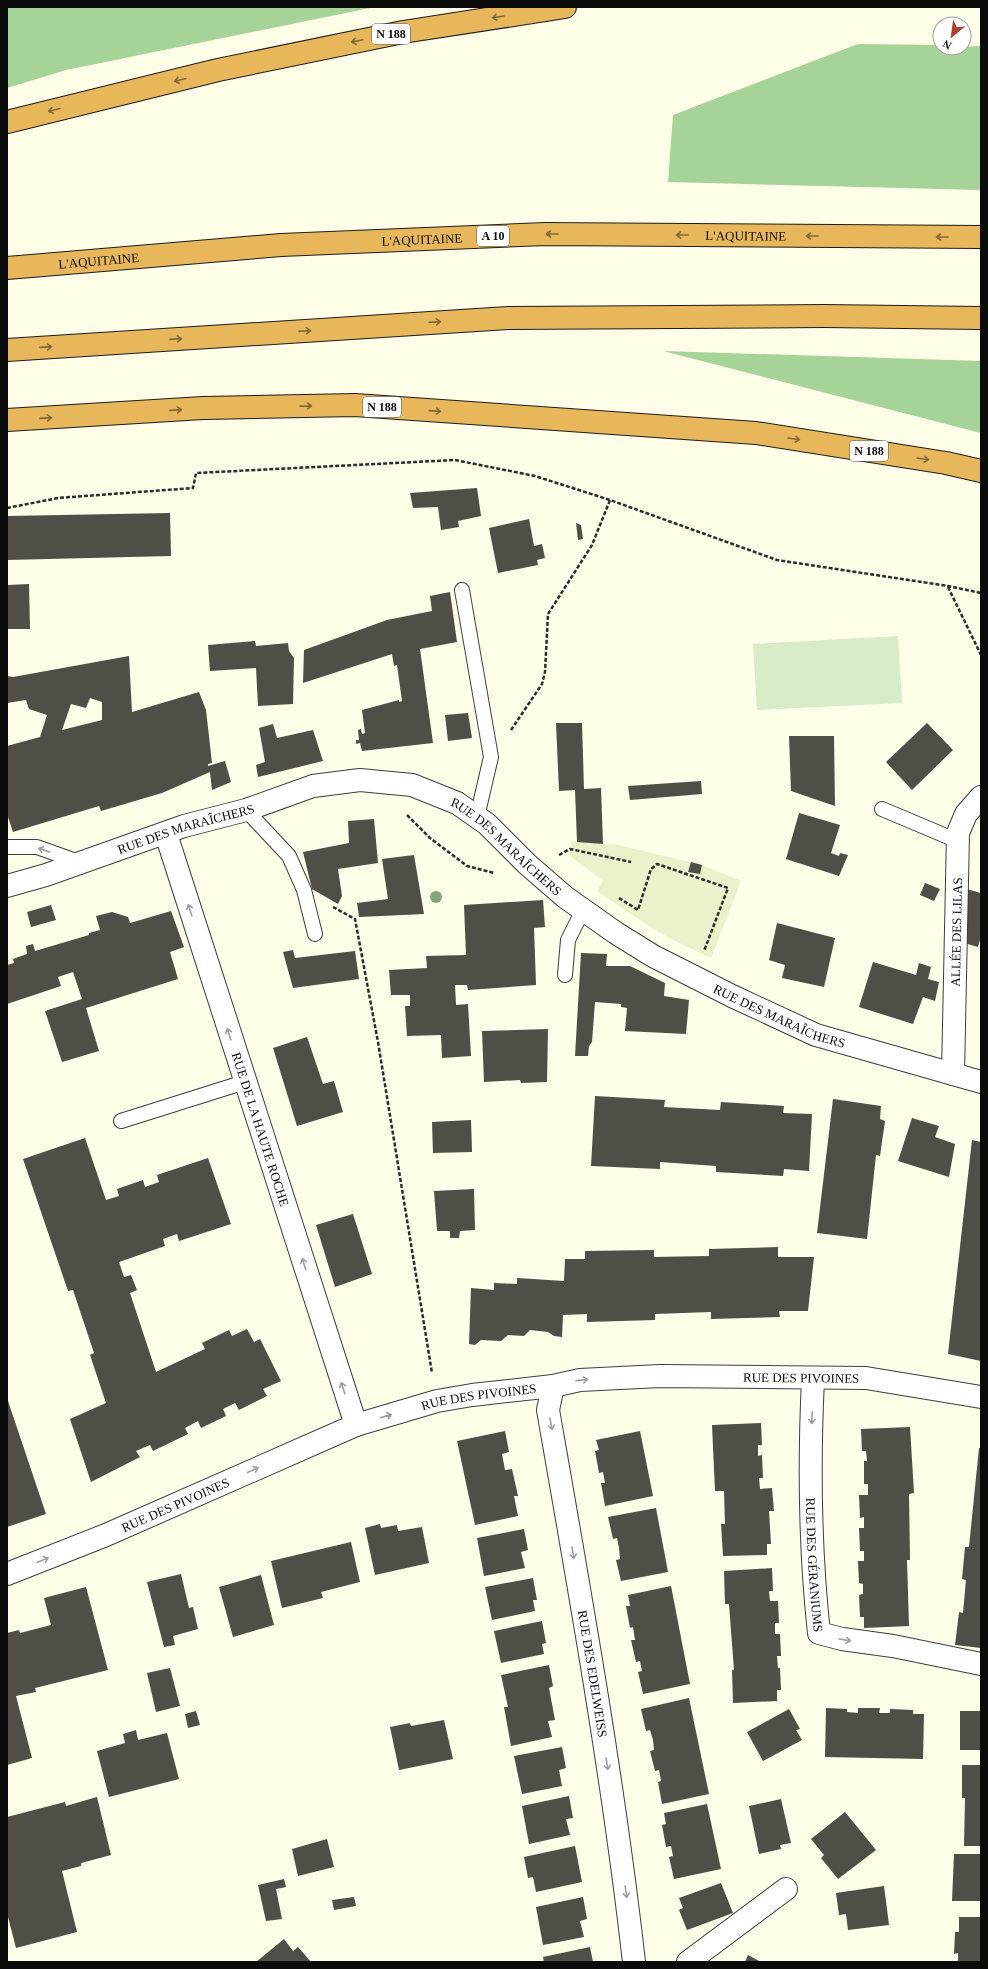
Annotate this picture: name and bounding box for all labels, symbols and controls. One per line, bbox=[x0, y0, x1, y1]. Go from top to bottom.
one-way arrow bbox=[492, 13, 505, 21]
north arrow bbox=[932, 16, 972, 56]
road number: N 188 bbox=[372, 24, 410, 44]
one-way arrow bbox=[350, 38, 363, 46]
text: N bbox=[941, 38, 954, 52]
one-way arrow bbox=[174, 76, 187, 84]
one-way arrow bbox=[48, 107, 61, 115]
road number: A 10 bbox=[477, 226, 509, 246]
street label: L'AQUITAINE bbox=[705, 228, 786, 244]
street label: L'AQUITAINE bbox=[381, 230, 463, 249]
one-way arrow bbox=[546, 230, 559, 238]
one-way arrow bbox=[676, 231, 689, 239]
one-way arrow bbox=[806, 232, 819, 240]
one-way arrow bbox=[936, 233, 949, 241]
street label: L'AQUITAINE bbox=[58, 250, 140, 272]
one-way arrow bbox=[428, 319, 441, 326]
one-way arrow bbox=[298, 327, 311, 334]
one-way arrow bbox=[169, 336, 182, 343]
one-way arrow bbox=[39, 344, 52, 351]
road number: N 188 bbox=[363, 397, 401, 417]
one-way arrow bbox=[299, 402, 312, 410]
one-way arrow bbox=[169, 407, 182, 414]
one-way arrow bbox=[428, 407, 441, 414]
one-way arrow bbox=[39, 415, 52, 422]
one-way arrow bbox=[787, 435, 800, 443]
road number: N 188 bbox=[850, 441, 888, 461]
one-way arrow bbox=[916, 455, 929, 463]
street label: RUE DES MARAÎCHERS bbox=[449, 794, 565, 899]
street label: RUE DES MARAÎCHERS bbox=[116, 801, 256, 857]
one-way arrow bbox=[38, 846, 51, 853]
street label: ALLÉE DES LILAS bbox=[948, 877, 965, 987]
one-way arrow bbox=[186, 904, 193, 917]
street label: RUE DES MARAÎCHERS bbox=[711, 981, 847, 1051]
one-way arrow bbox=[225, 1028, 233, 1040]
street label: RUE DE LA HAUTE ROCHE bbox=[229, 1050, 292, 1208]
one-way arrow bbox=[299, 1259, 307, 1271]
street label: RUE DES PIVOINES bbox=[743, 1370, 859, 1386]
one-way arrow bbox=[575, 1376, 588, 1384]
street label: RUE DES PIVOINES bbox=[419, 1381, 537, 1413]
one-way arrow bbox=[339, 1383, 347, 1395]
one-way arrow bbox=[808, 1411, 815, 1424]
one-way arrow bbox=[380, 1412, 393, 1419]
one-way arrow bbox=[547, 1418, 555, 1431]
one-way arrow bbox=[247, 1466, 259, 1473]
street label: RUE DES PIVOINES bbox=[119, 1475, 232, 1535]
street label: RUE DES GÉRANIUMS bbox=[803, 1498, 826, 1633]
one-way arrow bbox=[569, 1546, 577, 1559]
one-way arrow bbox=[37, 1555, 49, 1563]
street label: RUE DES EDELWEISS bbox=[575, 1609, 610, 1738]
one-way arrow bbox=[838, 1636, 851, 1644]
one-way arrow bbox=[603, 1757, 611, 1770]
one-way arrow bbox=[622, 1885, 630, 1898]

